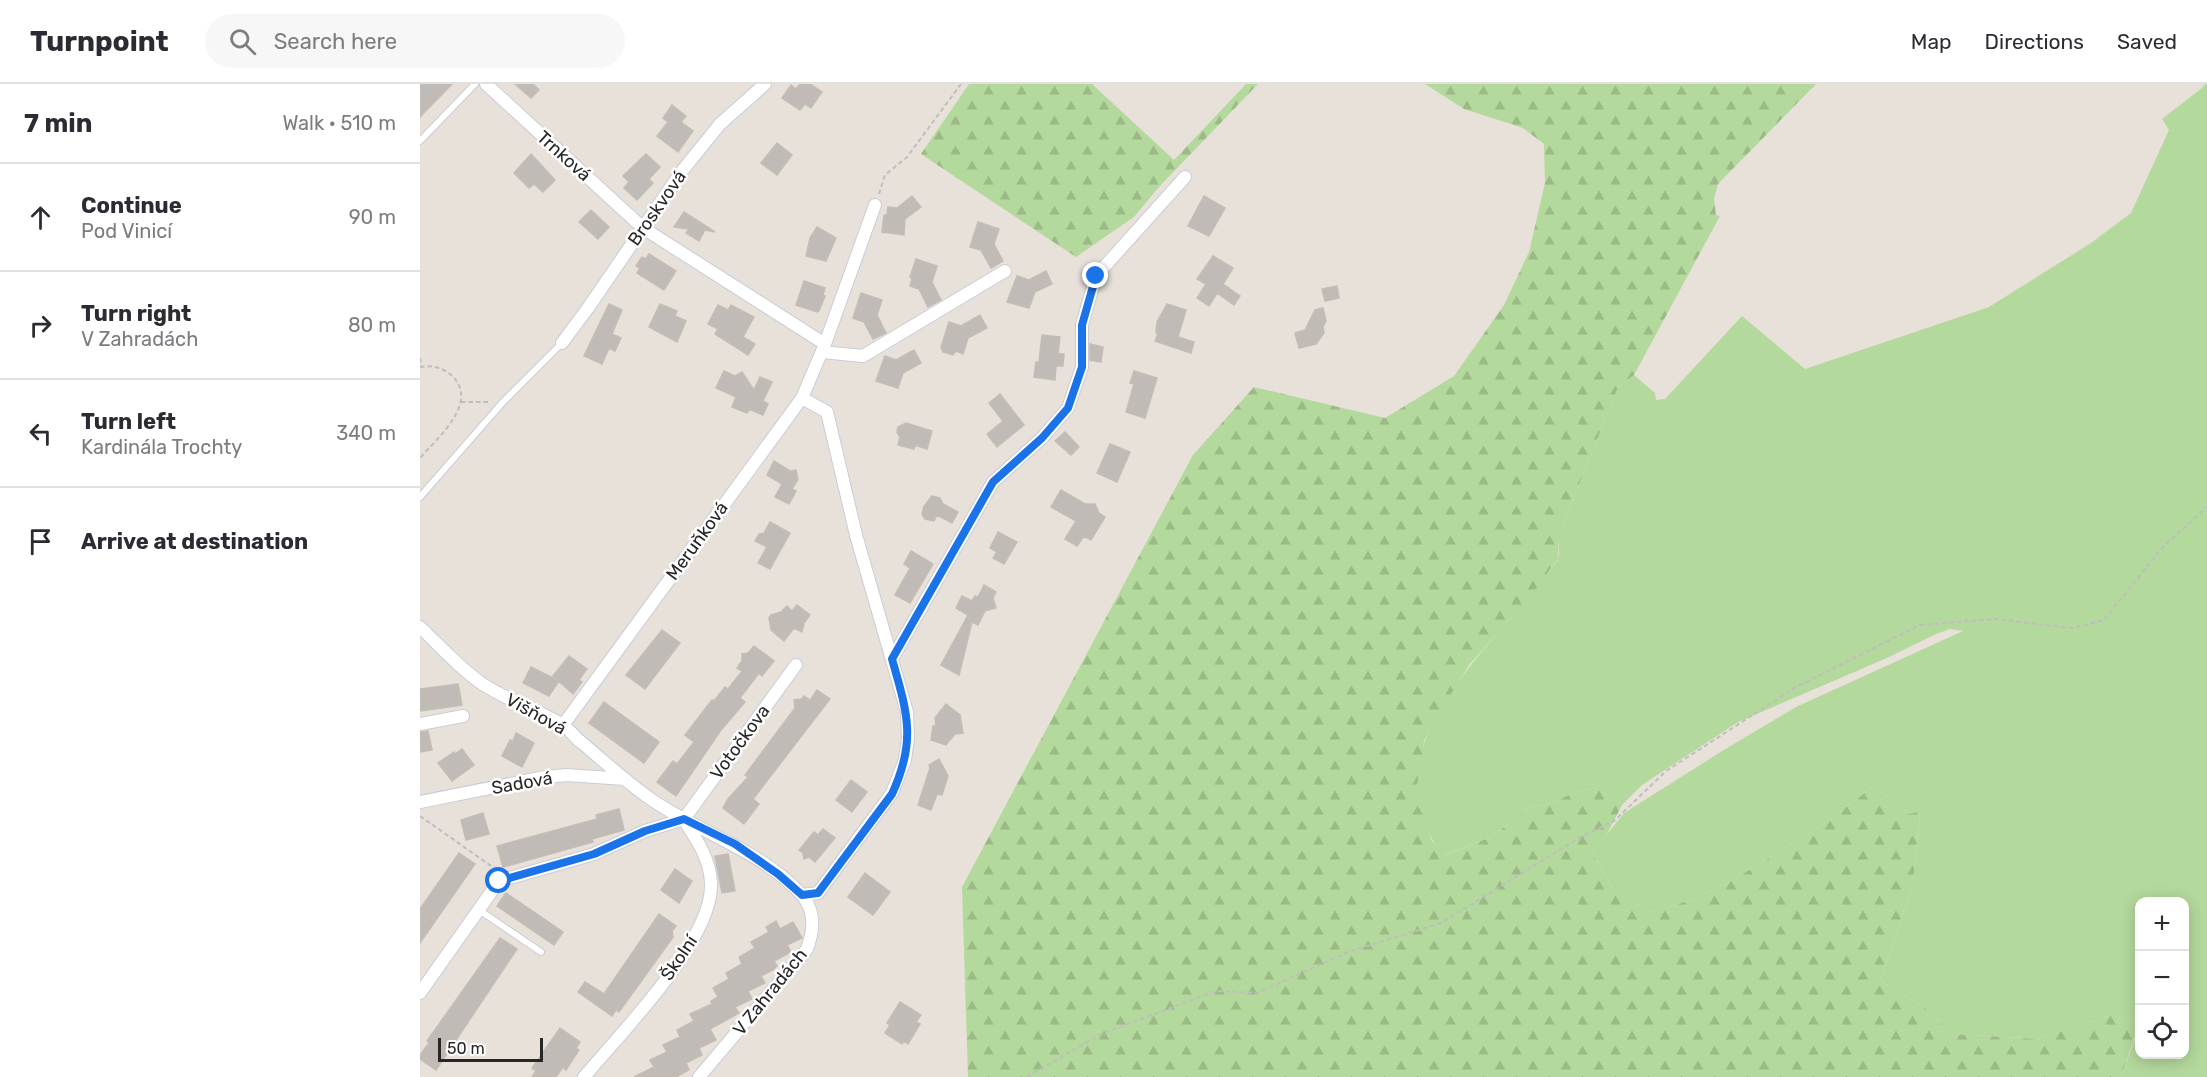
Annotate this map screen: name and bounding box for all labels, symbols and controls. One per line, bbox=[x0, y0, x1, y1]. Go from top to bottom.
search box bbox=[205, 14, 625, 68]
text: Turnpoint bbox=[30, 25, 169, 58]
icon: search bbox=[226, 25, 259, 58]
text: Search here bbox=[274, 28, 397, 55]
text: Map bbox=[1911, 29, 1952, 54]
text: Directions bbox=[1985, 29, 2084, 54]
text: Saved bbox=[2117, 29, 2177, 54]
text: 7 min bbox=[24, 108, 92, 139]
text: Walk · 510 m bbox=[282, 111, 396, 135]
street label: Trnková bbox=[532, 126, 596, 186]
street label: Broskvová bbox=[623, 166, 691, 250]
text: Continue bbox=[81, 192, 182, 219]
icon: ahead bbox=[24, 201, 57, 234]
text: 90 m bbox=[349, 205, 396, 229]
text: Pod Vinicí bbox=[81, 219, 172, 243]
route end bbox=[1082, 262, 1108, 288]
text: Turn right bbox=[81, 300, 191, 327]
icon: right bbox=[24, 309, 57, 342]
text: 80 m bbox=[348, 313, 396, 337]
text: V Zahradách bbox=[81, 327, 198, 351]
text: Turn left bbox=[81, 408, 176, 435]
icon: left bbox=[24, 417, 57, 450]
text: 340 m bbox=[336, 421, 396, 445]
text: Kardinála Trochty bbox=[81, 435, 242, 459]
street label: Meruňková bbox=[661, 498, 733, 584]
icon: arrive bbox=[24, 525, 57, 558]
text: Arrive at destination bbox=[81, 528, 308, 555]
street label: Višňová bbox=[502, 688, 570, 740]
street label: Votočkova bbox=[706, 700, 774, 784]
street label: Sadová bbox=[490, 767, 554, 799]
route start bbox=[485, 867, 511, 893]
map controls bbox=[2135, 897, 2189, 1059]
button: + bbox=[2135, 897, 2189, 951]
street label: Školní bbox=[656, 930, 703, 985]
street label: V Zahradách bbox=[728, 944, 812, 1040]
button: − bbox=[2135, 951, 2189, 1005]
button: locate bbox=[2135, 1005, 2189, 1059]
scale bar bbox=[438, 1035, 543, 1062]
text: 50 m bbox=[447, 1039, 485, 1058]

